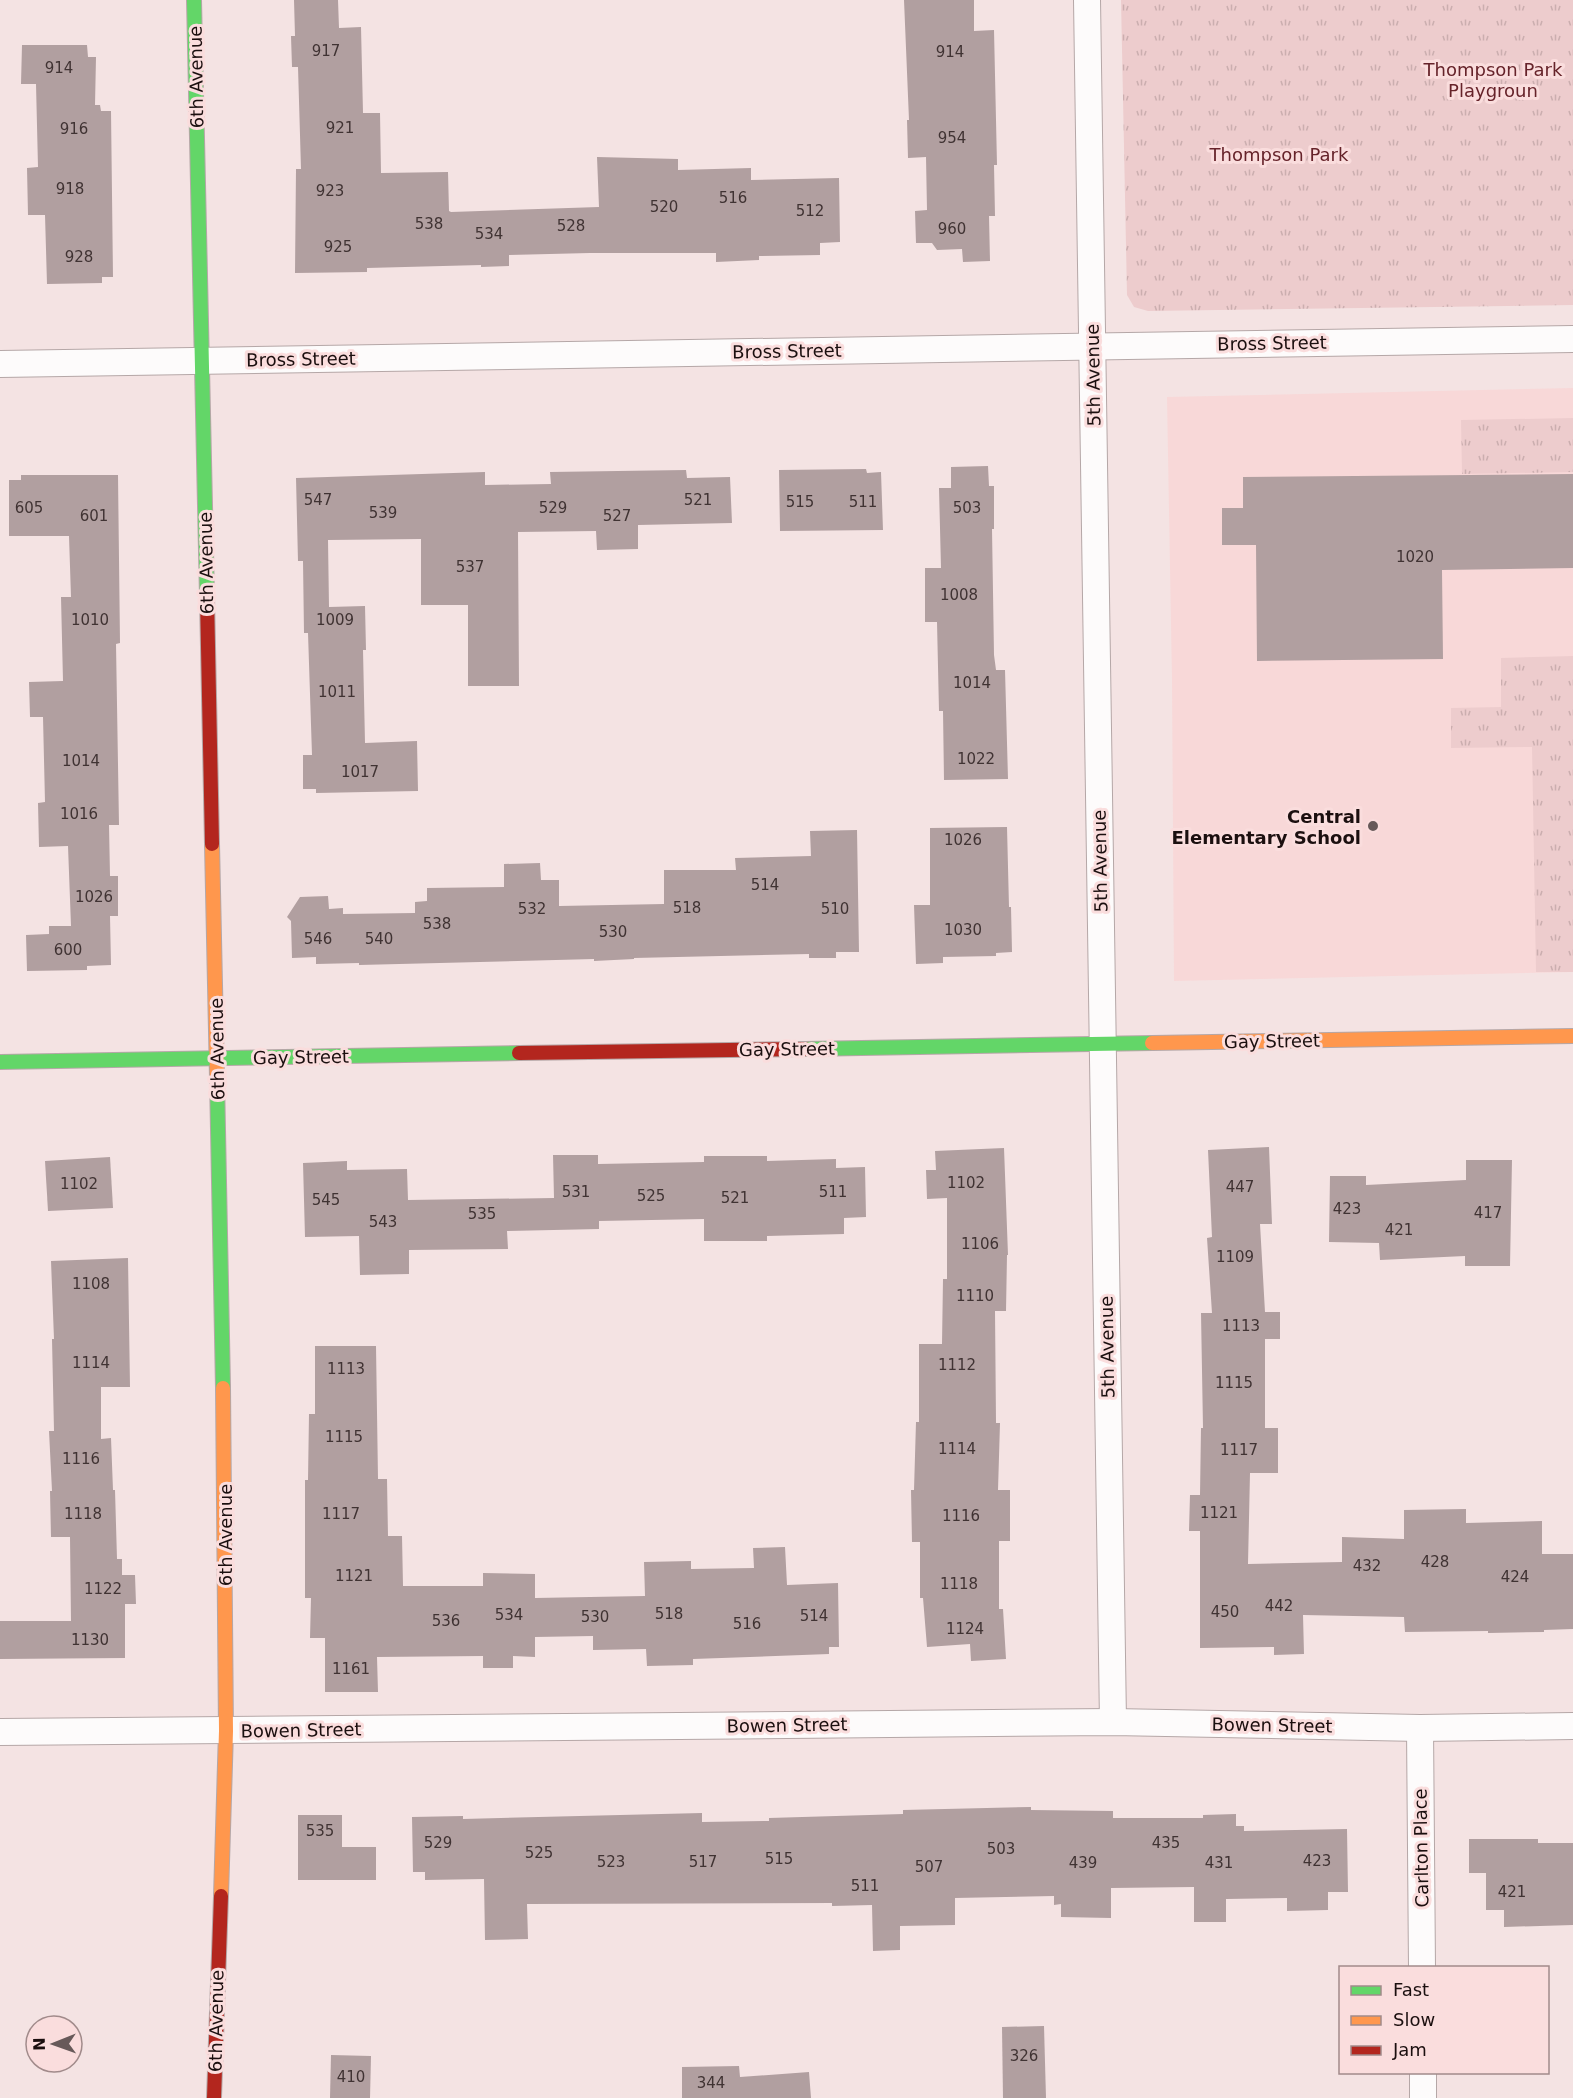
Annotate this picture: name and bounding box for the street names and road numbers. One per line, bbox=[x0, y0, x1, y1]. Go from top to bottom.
street label: 6th Avenue bbox=[185, 26, 207, 128]
street label: 5th Avenue bbox=[1082, 324, 1104, 426]
street label: Bross Street bbox=[1217, 332, 1327, 354]
street label: Bross Street bbox=[732, 340, 842, 362]
street label: Bross Street bbox=[246, 348, 356, 370]
street label: 6th Avenue bbox=[195, 512, 217, 614]
street label: 5th Avenue bbox=[1089, 810, 1111, 912]
street label: 6th Avenue bbox=[206, 998, 228, 1100]
street label: Gay Street bbox=[1224, 1030, 1320, 1052]
street label: Gay Street bbox=[739, 1038, 835, 1060]
street label: Gay Street bbox=[253, 1046, 349, 1068]
street label: 5th Avenue bbox=[1096, 1296, 1118, 1398]
street label: 6th Avenue bbox=[215, 1484, 236, 1586]
street label: Bowen Street bbox=[726, 1713, 848, 1737]
street label: Bowen Street bbox=[1211, 1713, 1333, 1737]
street label: Bowen Street bbox=[240, 1718, 362, 1742]
street label: Carlton Place bbox=[1409, 1788, 1433, 1908]
street label: 6th Avenue bbox=[205, 1970, 227, 2072]

